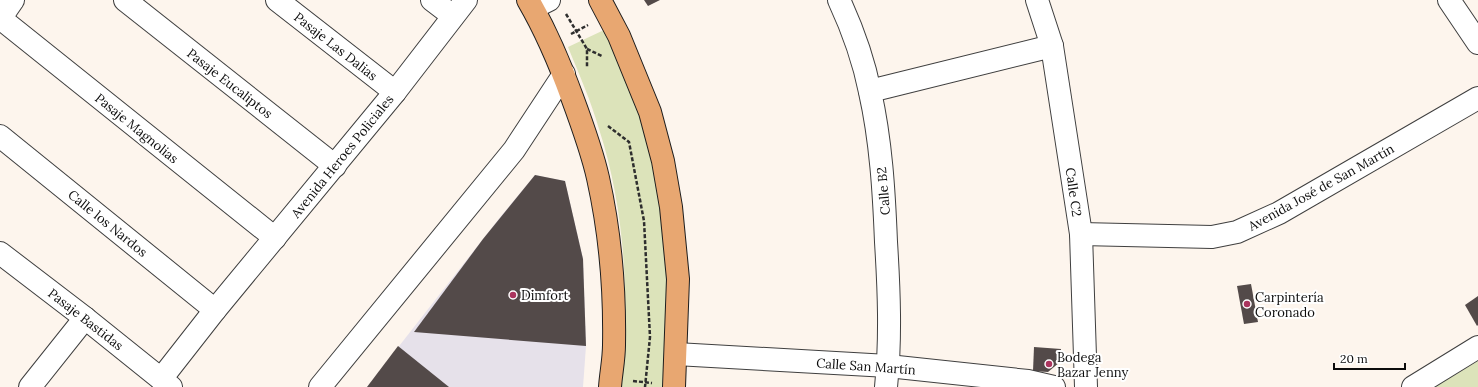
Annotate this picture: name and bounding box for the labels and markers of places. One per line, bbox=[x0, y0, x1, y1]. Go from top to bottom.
place label: Dimfort bbox=[521, 287, 569, 304]
place label: Carpintería Coronado bbox=[1255, 289, 1324, 321]
marker: Dimfort bbox=[508, 290, 518, 300]
marker: Carpintería Coronado bbox=[1242, 299, 1252, 309]
place label: Bodega Bazar Jenny bbox=[1057, 349, 1129, 381]
marker: Bodega Bazar Jenny bbox=[1044, 359, 1054, 369]

